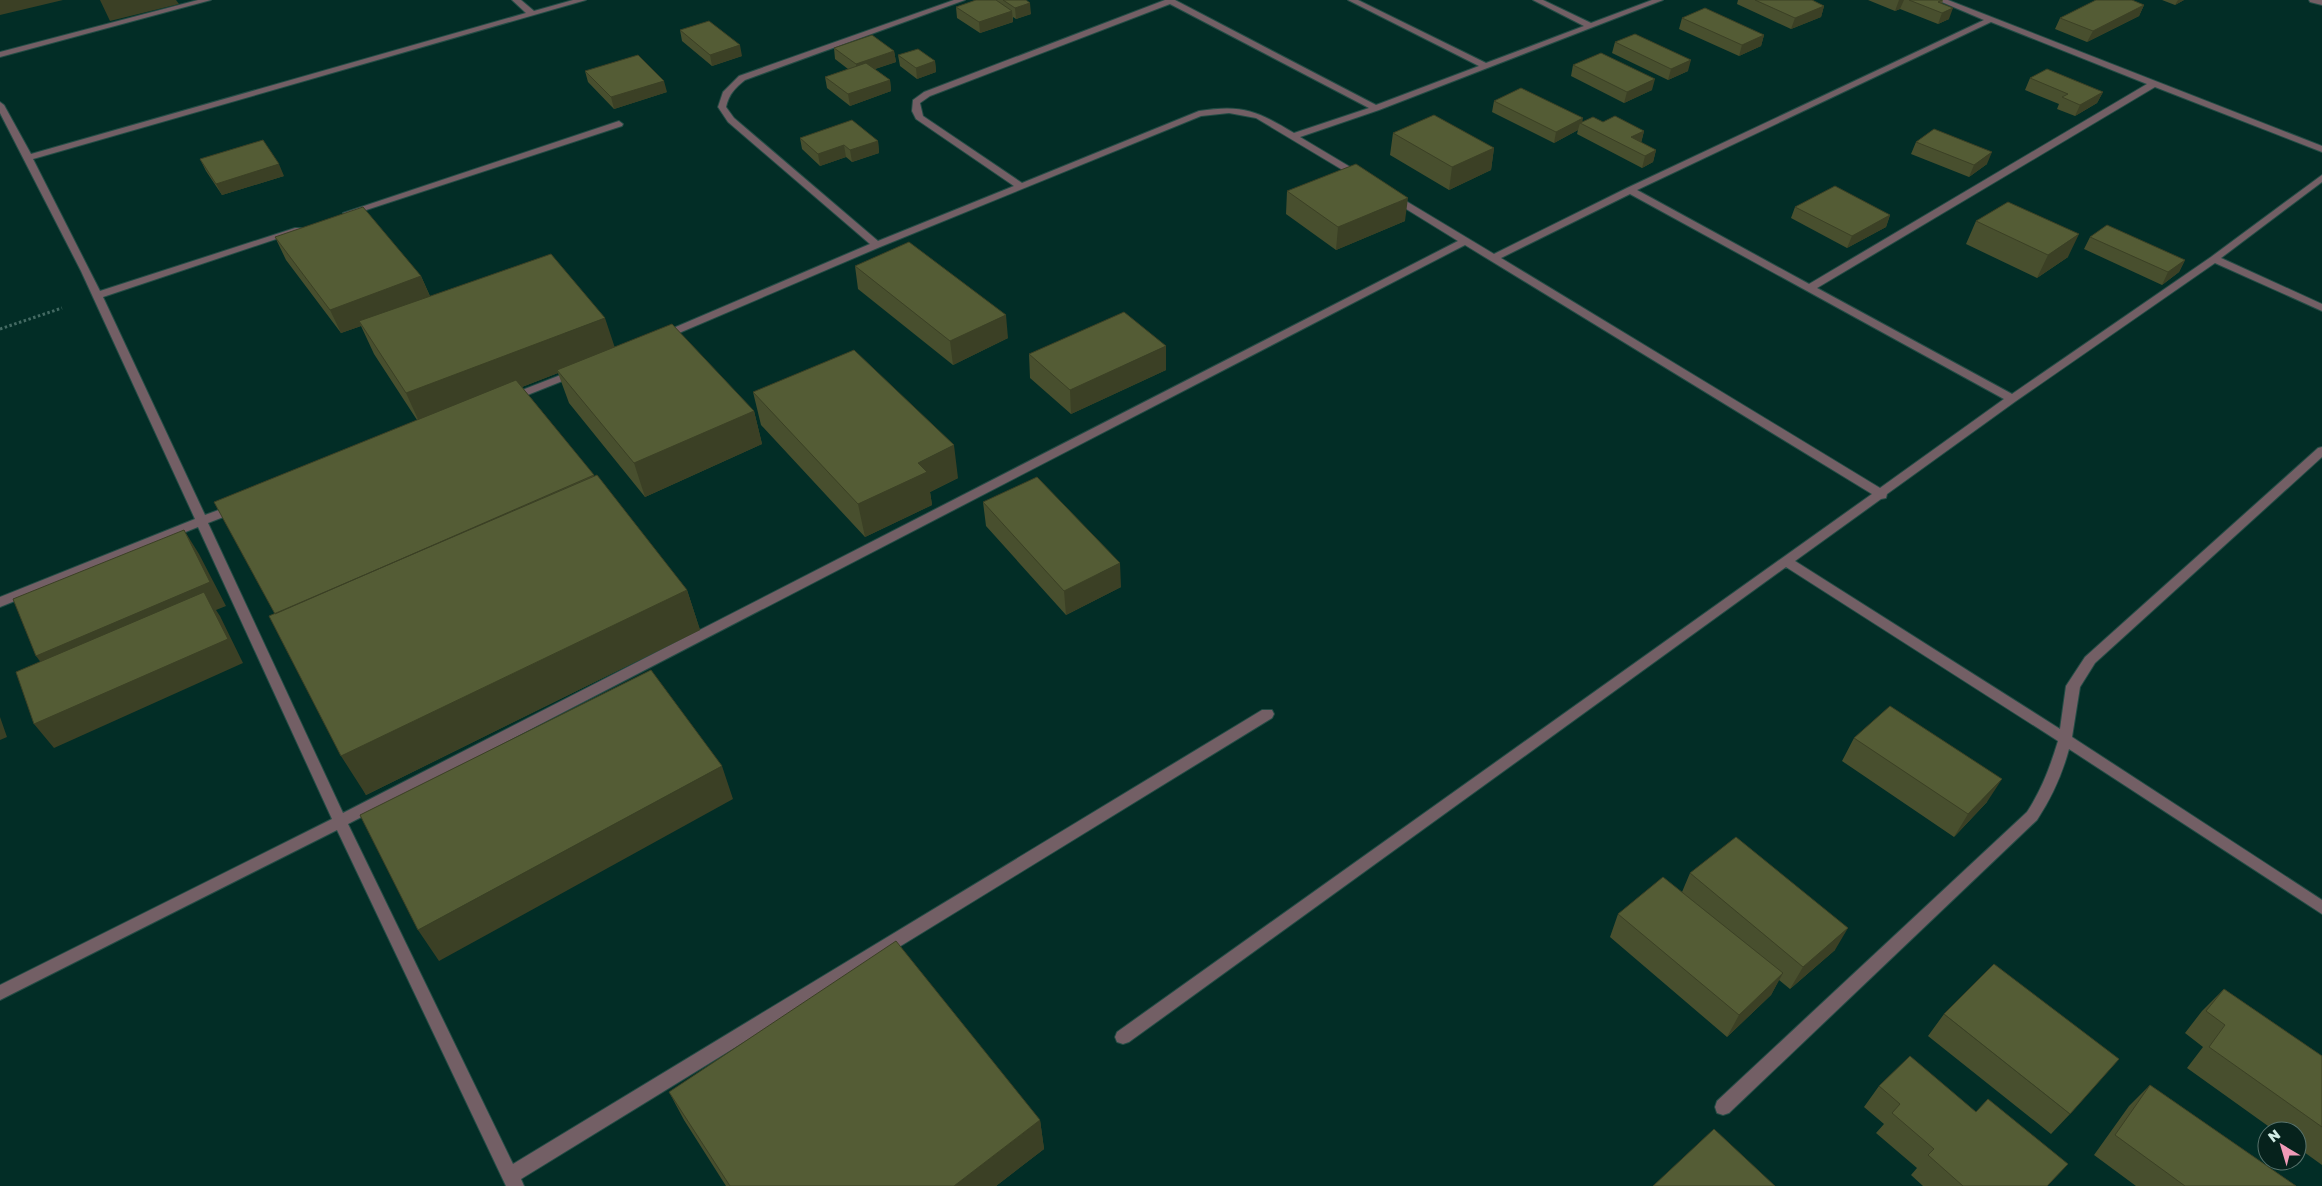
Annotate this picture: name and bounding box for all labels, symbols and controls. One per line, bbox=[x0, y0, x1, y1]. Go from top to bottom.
north arrow bbox=[2257, 1121, 2307, 1171]
text: N bbox=[2264, 1125, 2283, 1145]

